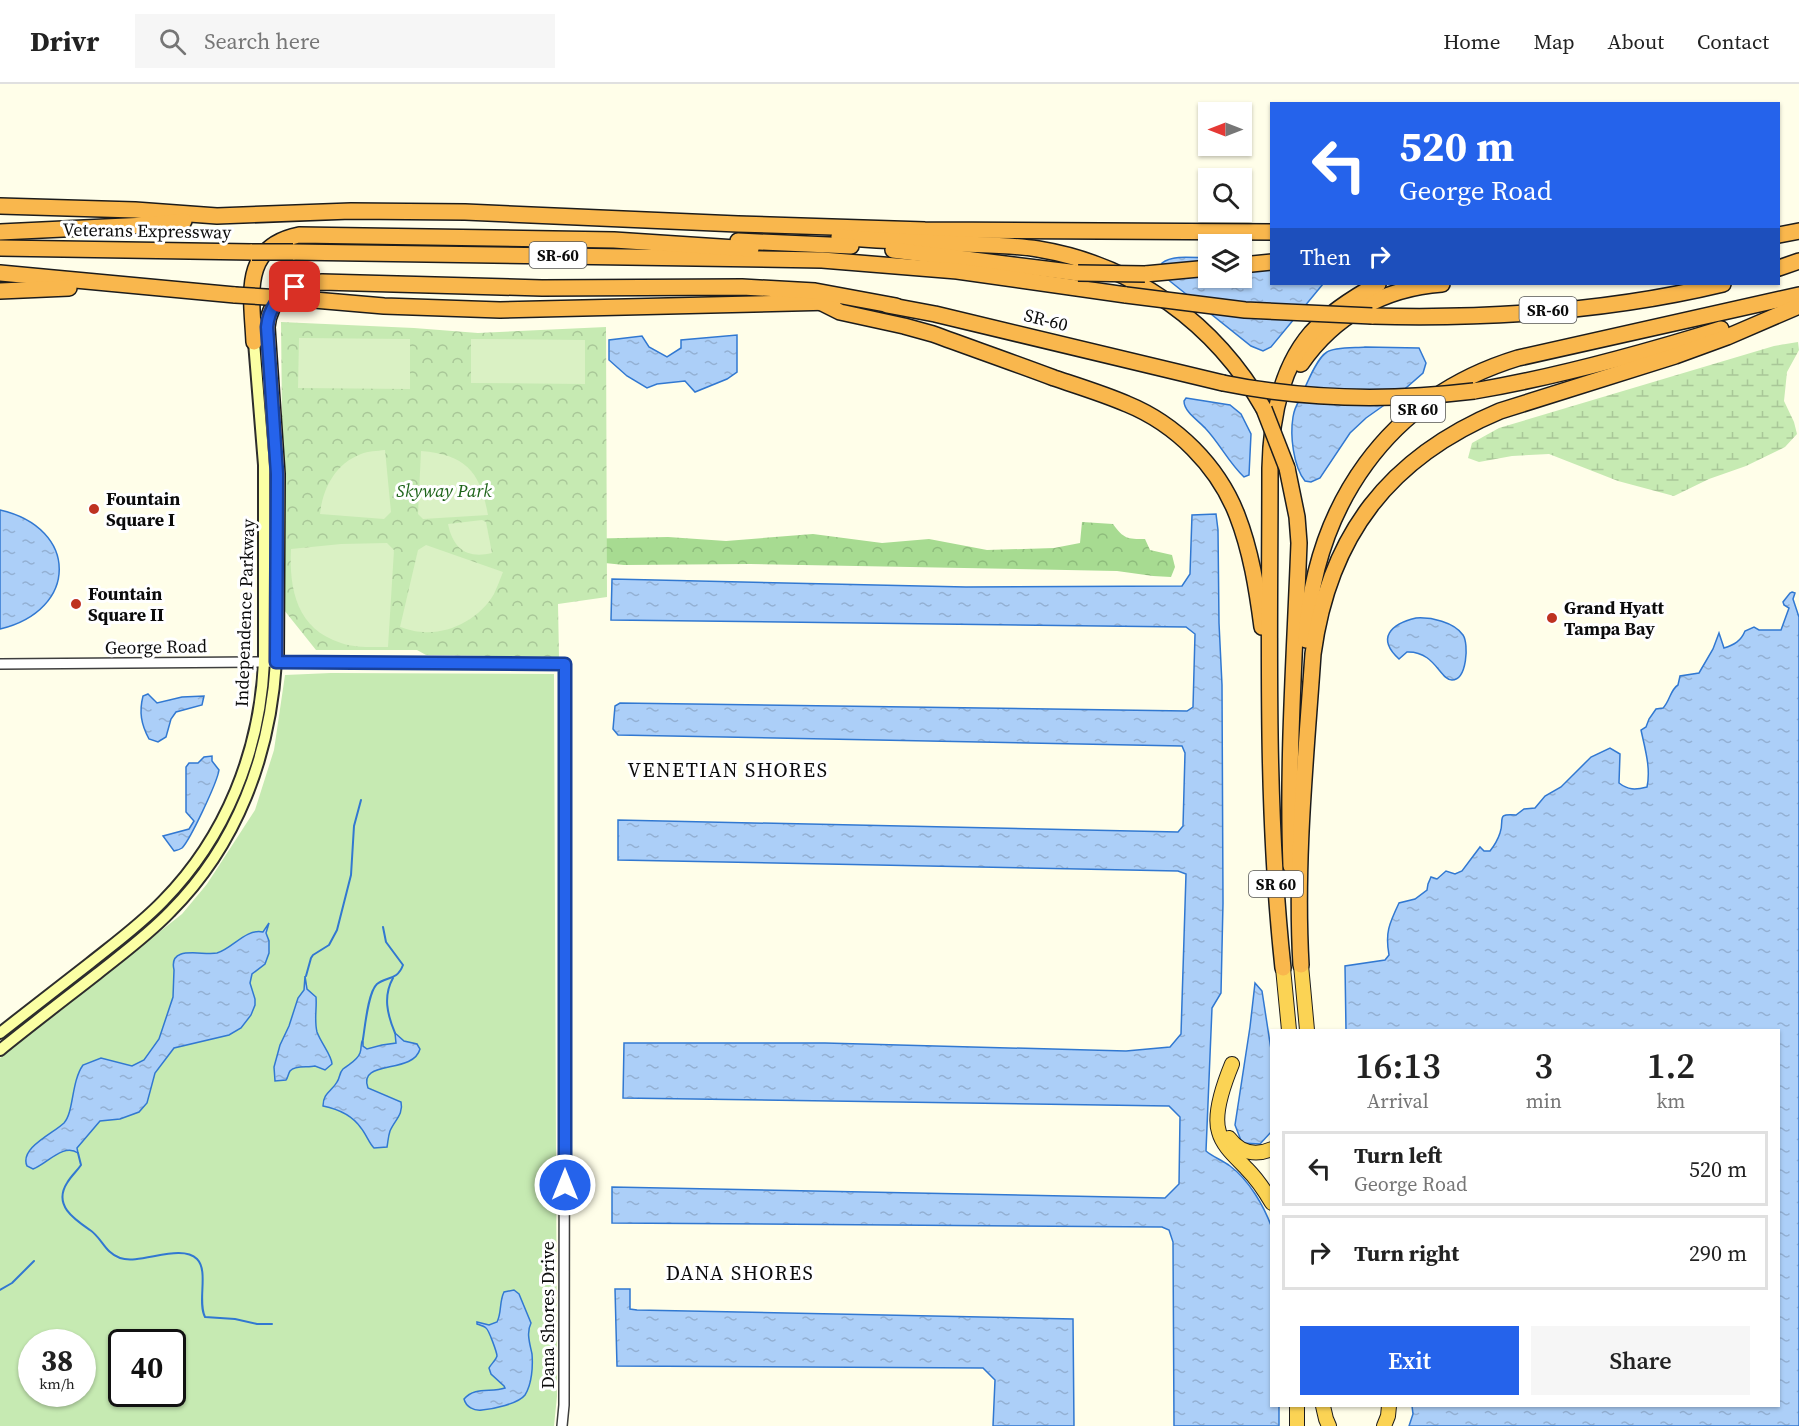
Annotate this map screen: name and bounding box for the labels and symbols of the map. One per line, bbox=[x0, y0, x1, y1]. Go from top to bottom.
north arrow bbox=[1198, 102, 1252, 156]
street label: Veterans Expressway bbox=[62, 217, 232, 244]
road number: SR-60 bbox=[530, 242, 586, 268]
pin bbox=[269, 261, 320, 312]
road number: SR-60 bbox=[1520, 297, 1576, 323]
street label: SR-60 bbox=[1022, 302, 1071, 337]
road number: SR 60 bbox=[1391, 396, 1445, 422]
park label: Skyway Park bbox=[396, 478, 492, 503]
place label: Fountain Square I bbox=[106, 486, 180, 532]
marker: Fountain Square I bbox=[87, 502, 101, 516]
street label: Independence Parkway bbox=[229, 518, 260, 708]
place label: Fountain Square II bbox=[88, 581, 164, 627]
place label: Grand Hyatt Tampa Bay bbox=[1564, 595, 1665, 641]
marker: Fountain Square II bbox=[69, 597, 83, 611]
marker: Grand Hyatt Tampa Bay bbox=[1545, 611, 1559, 625]
street label: George Road bbox=[105, 633, 207, 660]
district label: VENETIAN SHORES bbox=[628, 756, 828, 784]
road number: SR 60 bbox=[1249, 871, 1303, 897]
position arrow bbox=[533, 1153, 597, 1217]
street label: Dana Shores Drive bbox=[535, 1241, 560, 1389]
district label: DANA SHORES bbox=[666, 1259, 814, 1287]
speed limit sign: 40 bbox=[108, 1329, 186, 1407]

